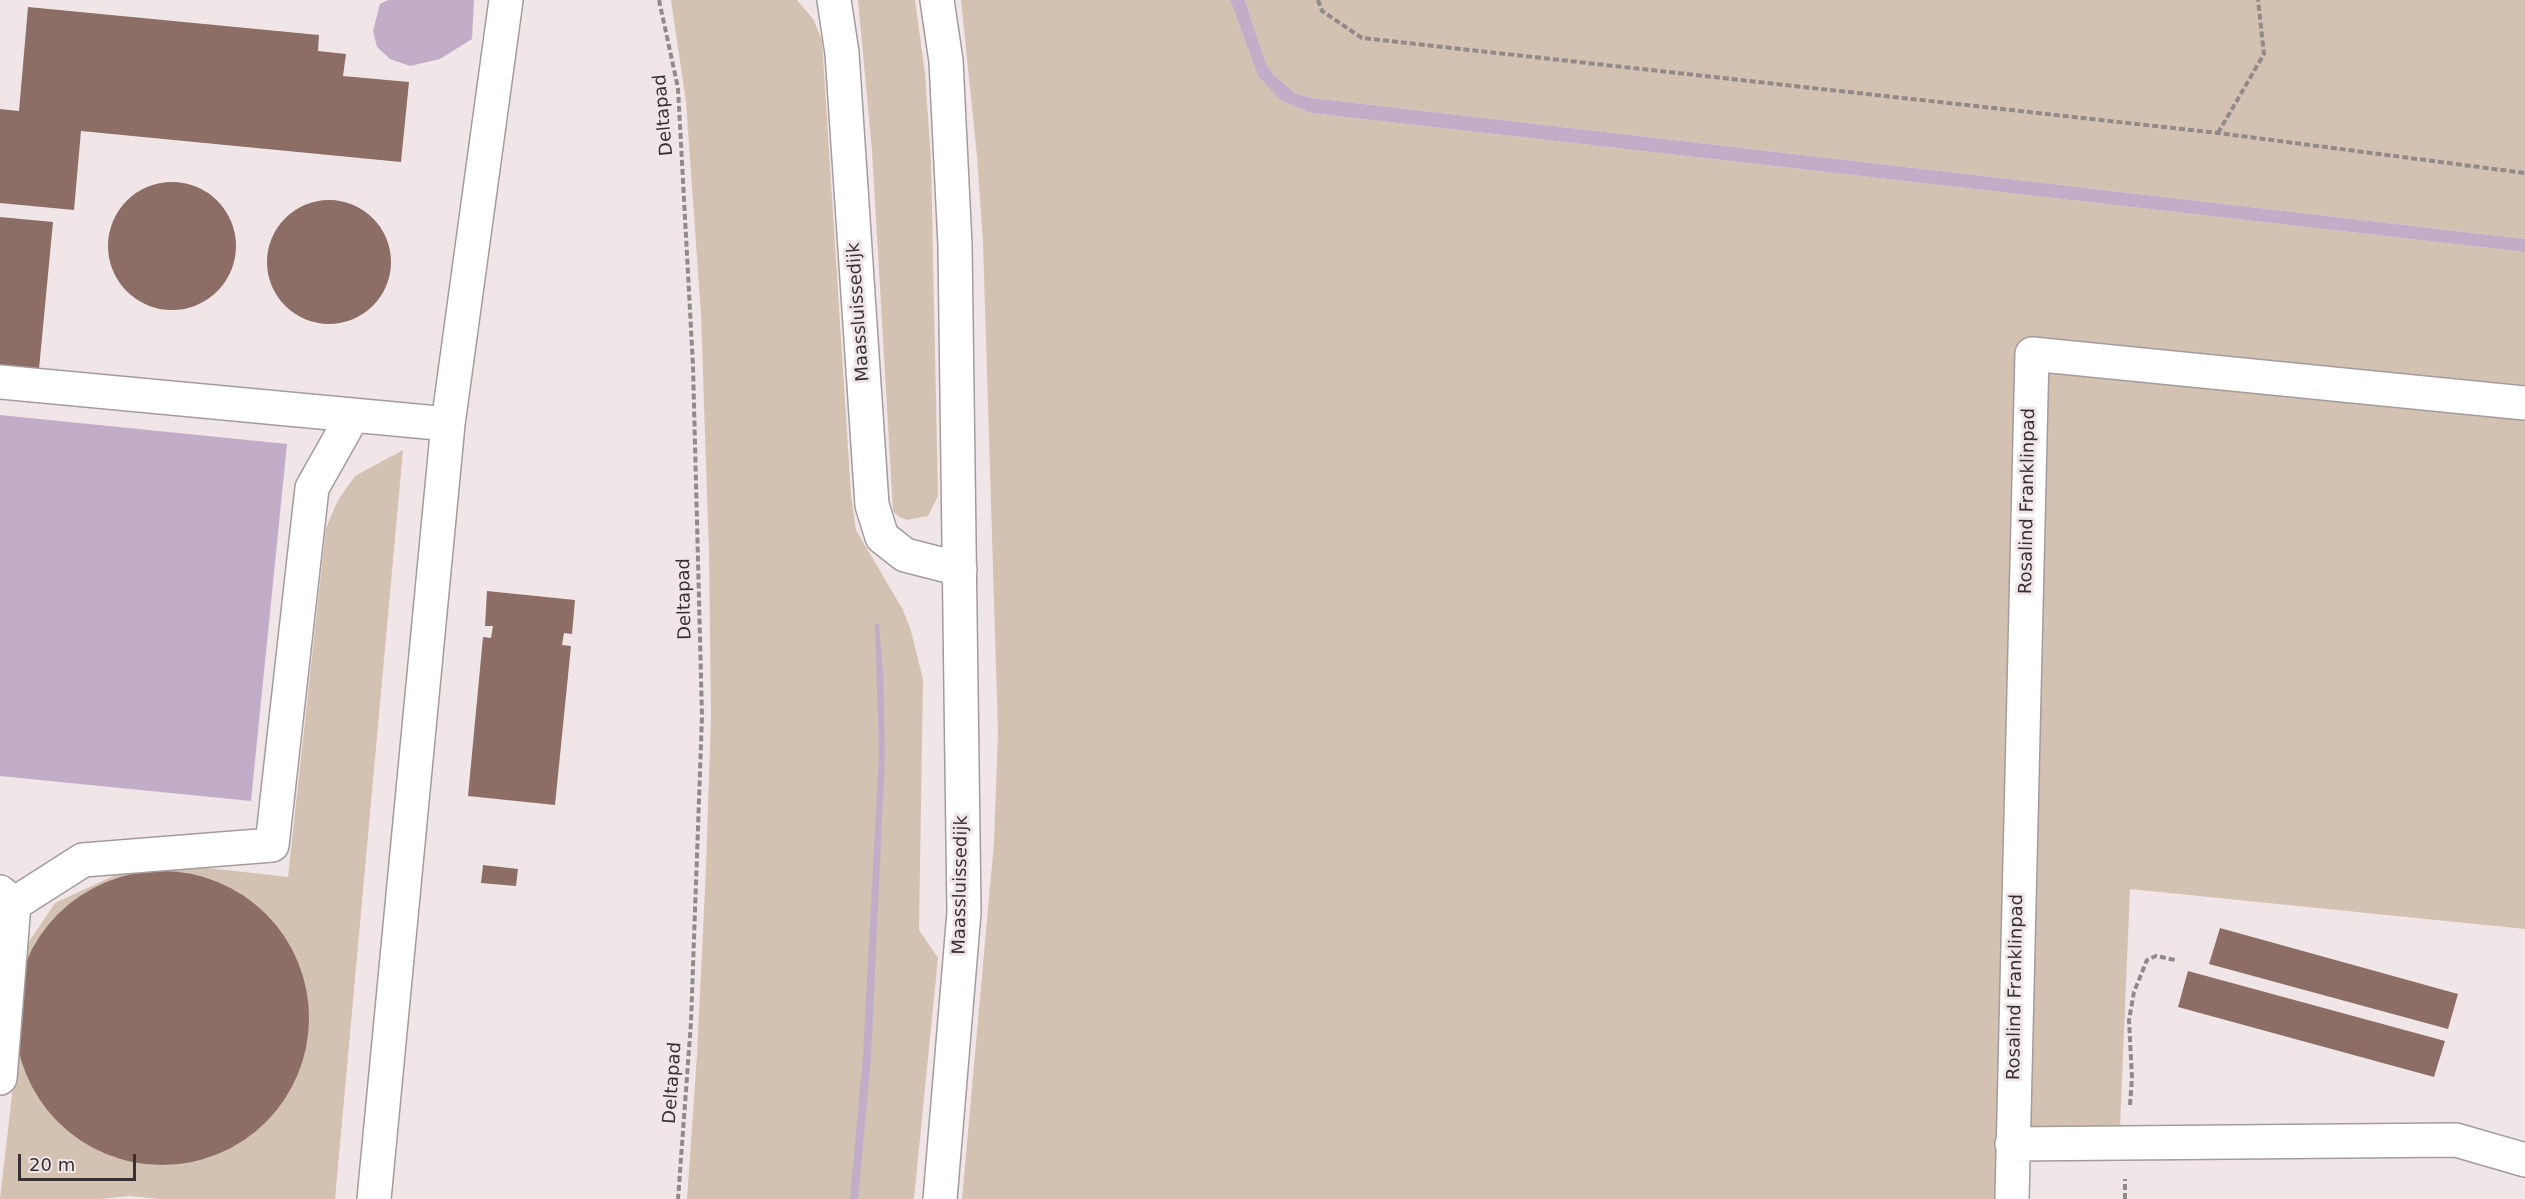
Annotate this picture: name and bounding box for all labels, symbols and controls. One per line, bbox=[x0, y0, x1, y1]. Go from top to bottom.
street label: Deltapad bbox=[650, 73, 678, 157]
street label: Maassluissedijk bbox=[843, 242, 875, 382]
street label: Rosalind Franklinpad bbox=[2016, 408, 2040, 594]
street label: Deltapad bbox=[673, 558, 697, 640]
street label: Maassluissedijk bbox=[949, 815, 973, 955]
street label: Rosalind Franklinpad bbox=[2004, 894, 2028, 1080]
street label: Deltapad bbox=[659, 1041, 687, 1125]
scale bar bbox=[21, 1142, 140, 1180]
text: 20 m bbox=[29, 1154, 75, 1175]

